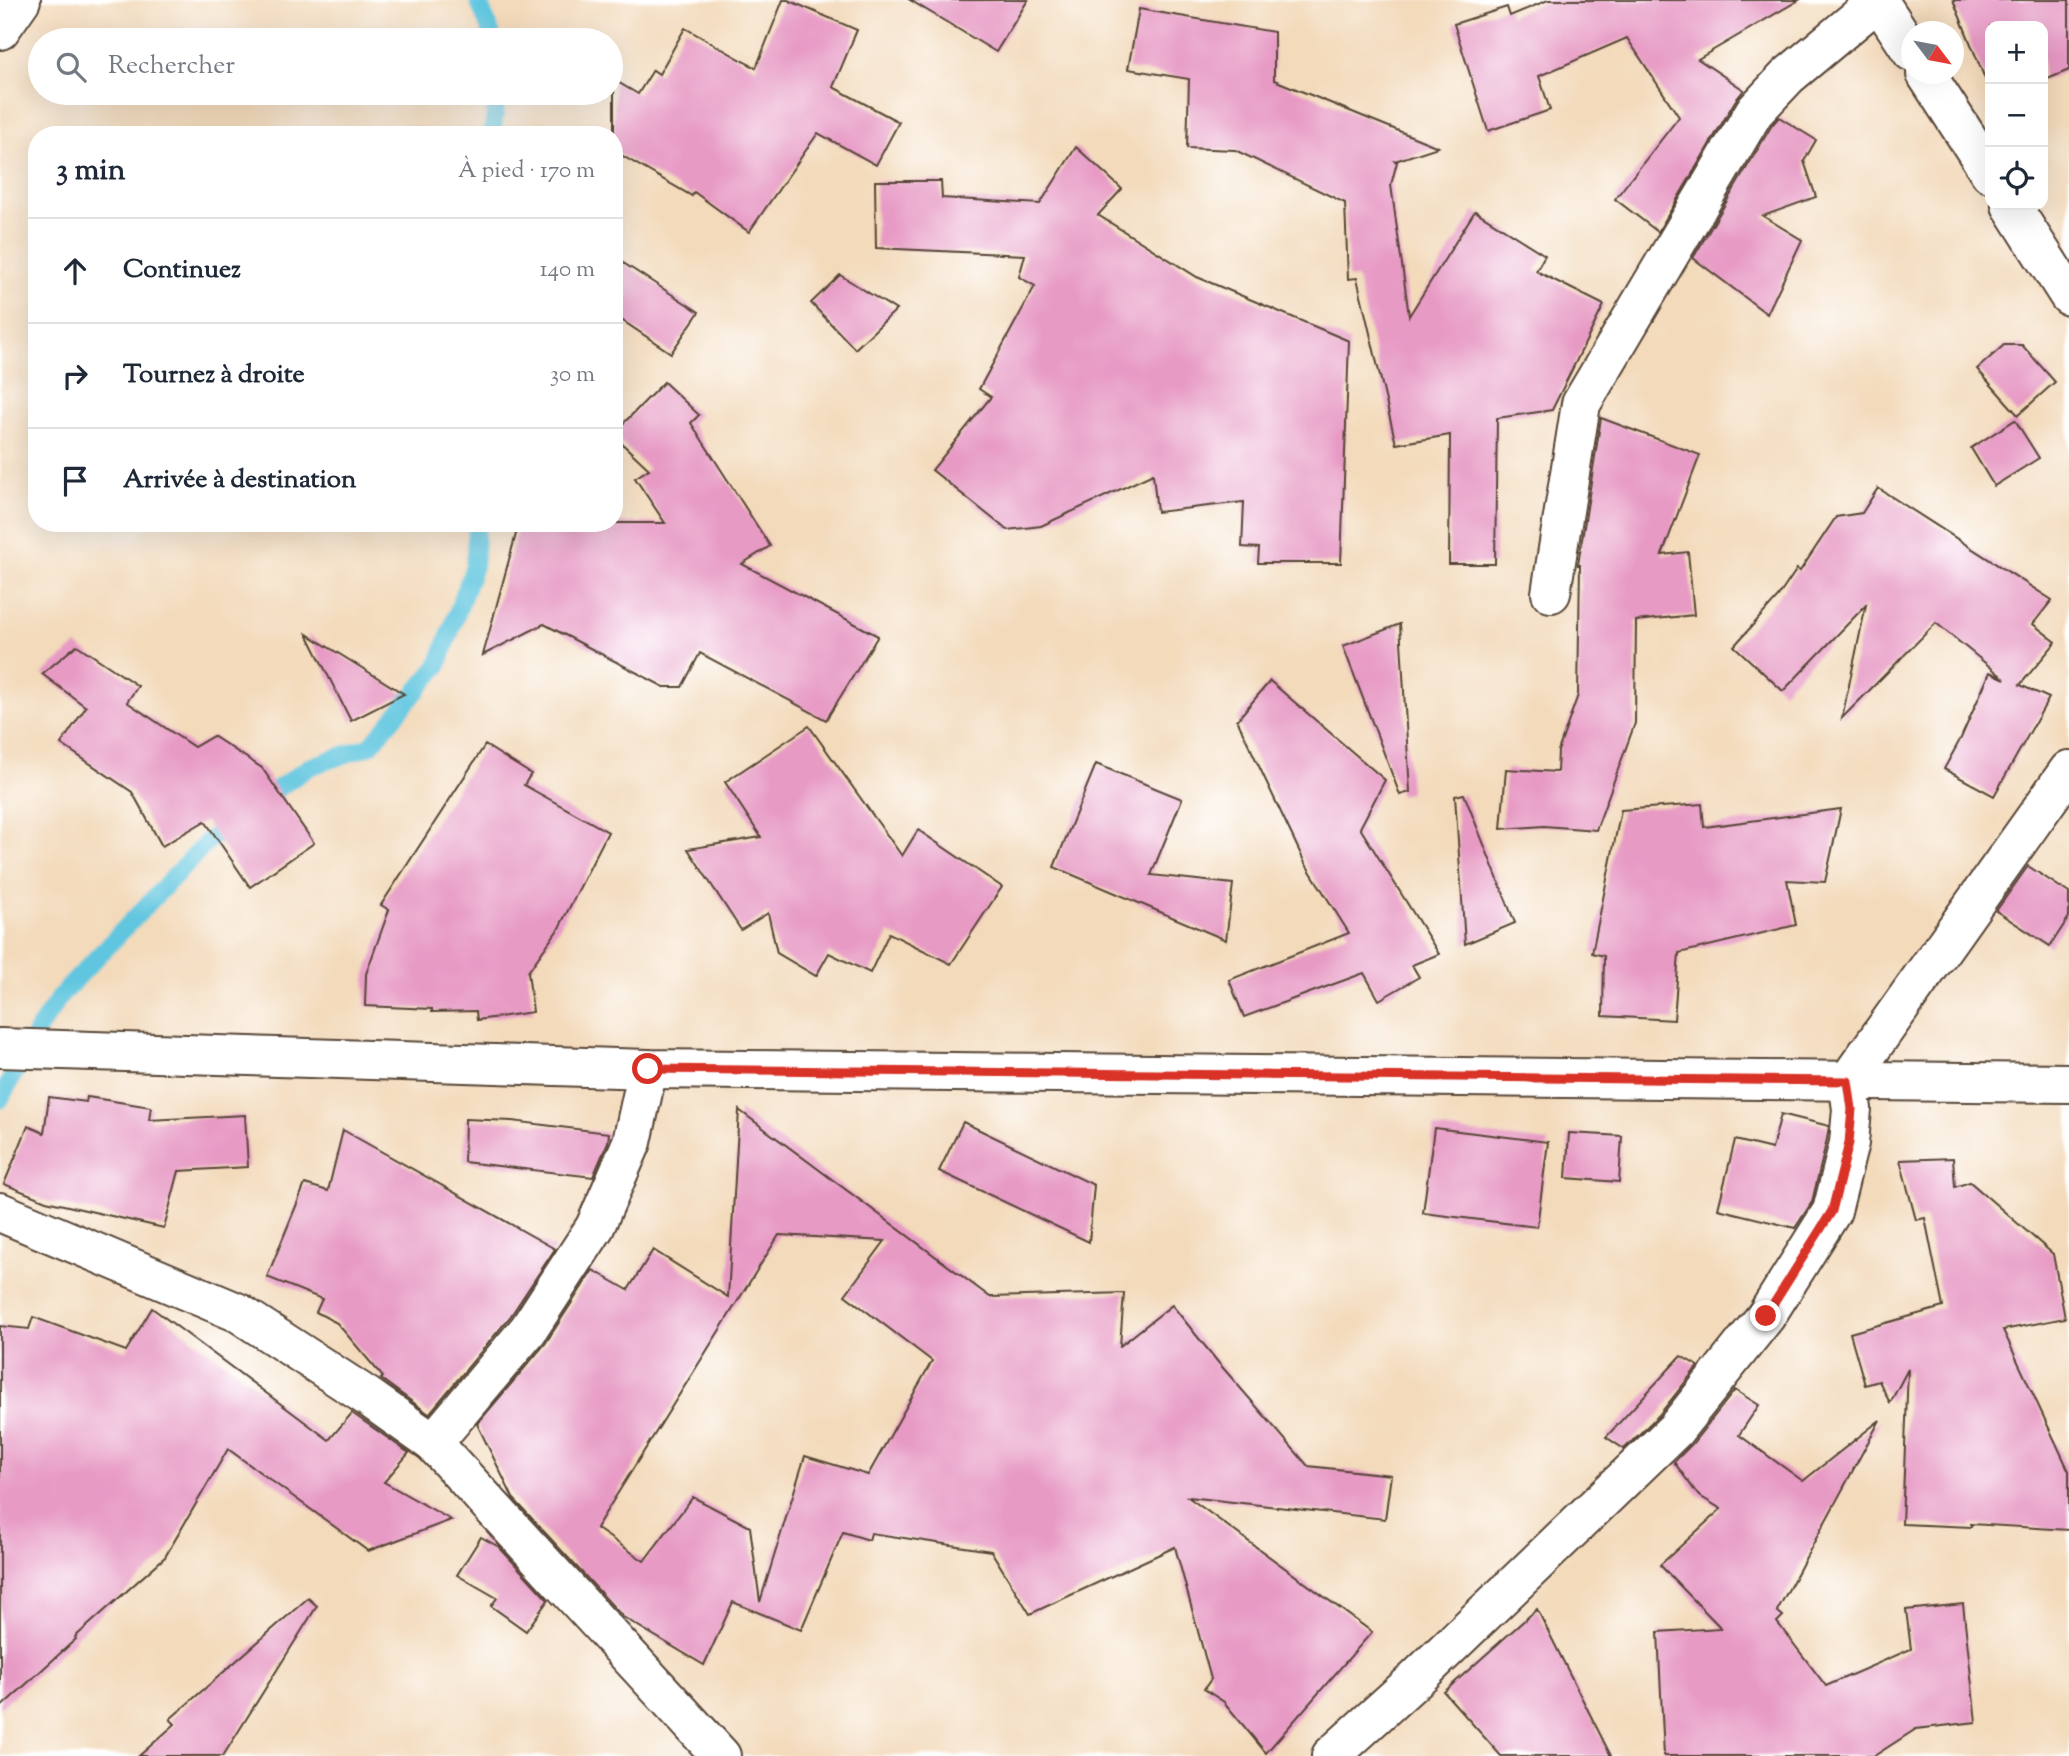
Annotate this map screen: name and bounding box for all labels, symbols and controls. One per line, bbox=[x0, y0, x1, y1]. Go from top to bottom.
north arrow bbox=[1901, 21, 1964, 84]
map controls bbox=[1985, 21, 2048, 210]
button: + bbox=[1985, 21, 2048, 84]
search box bbox=[28, 28, 623, 105]
icon: search bbox=[52, 48, 90, 86]
text: Rechercher bbox=[108, 48, 235, 85]
button: − bbox=[1985, 84, 2048, 147]
button: locate bbox=[1985, 147, 2048, 210]
text: 3 min bbox=[56, 150, 126, 193]
text: À pied · 170 m bbox=[458, 155, 595, 188]
icon: ahead bbox=[56, 252, 94, 290]
text: Continuez bbox=[123, 252, 241, 289]
text: 140 m bbox=[540, 254, 595, 287]
icon: right bbox=[56, 357, 94, 395]
text: Tournez à droite bbox=[123, 357, 305, 394]
text: 30 m bbox=[550, 359, 595, 392]
icon: arrive bbox=[56, 462, 94, 500]
text: Arrivée à destination bbox=[123, 462, 356, 499]
route start bbox=[632, 1053, 663, 1084]
route end bbox=[1750, 1300, 1781, 1331]

